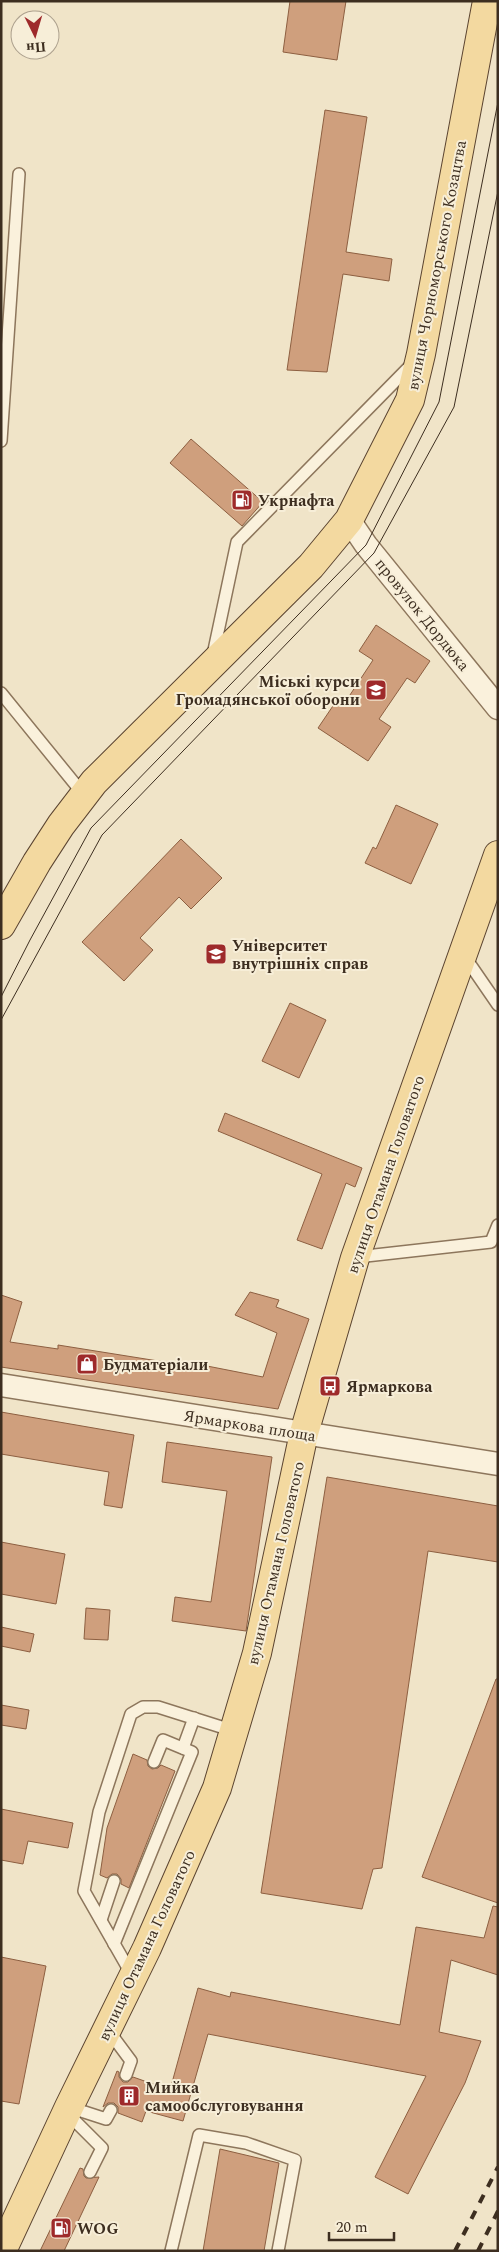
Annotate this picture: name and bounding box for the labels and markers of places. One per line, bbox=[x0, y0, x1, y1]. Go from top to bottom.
fuel station icon: Укрнафта bbox=[230, 488, 254, 512]
place label: Укрнафта bbox=[258, 489, 335, 513]
place label: Міські курси Громадянської оборони bbox=[175, 670, 360, 712]
school or university icon: Міські курси Громадянської оборони bbox=[364, 678, 388, 702]
place label: Університет внутрішніх справ bbox=[232, 934, 368, 976]
school or university icon: Університет внутрішніх справ bbox=[204, 942, 228, 966]
shop icon: Будматеріали bbox=[75, 1352, 99, 1376]
place label: Будматеріали bbox=[103, 1353, 209, 1377]
bus stop icon: Ярмаркова bbox=[318, 1374, 342, 1398]
place label: Ярмаркова bbox=[346, 1375, 433, 1399]
place label: Мийка самообслуговування bbox=[145, 2076, 304, 2118]
building icon: Мийка самообслуговування bbox=[117, 2084, 141, 2108]
fuel station icon: WOG bbox=[49, 2216, 73, 2240]
place label: WOG bbox=[77, 2217, 119, 2241]

